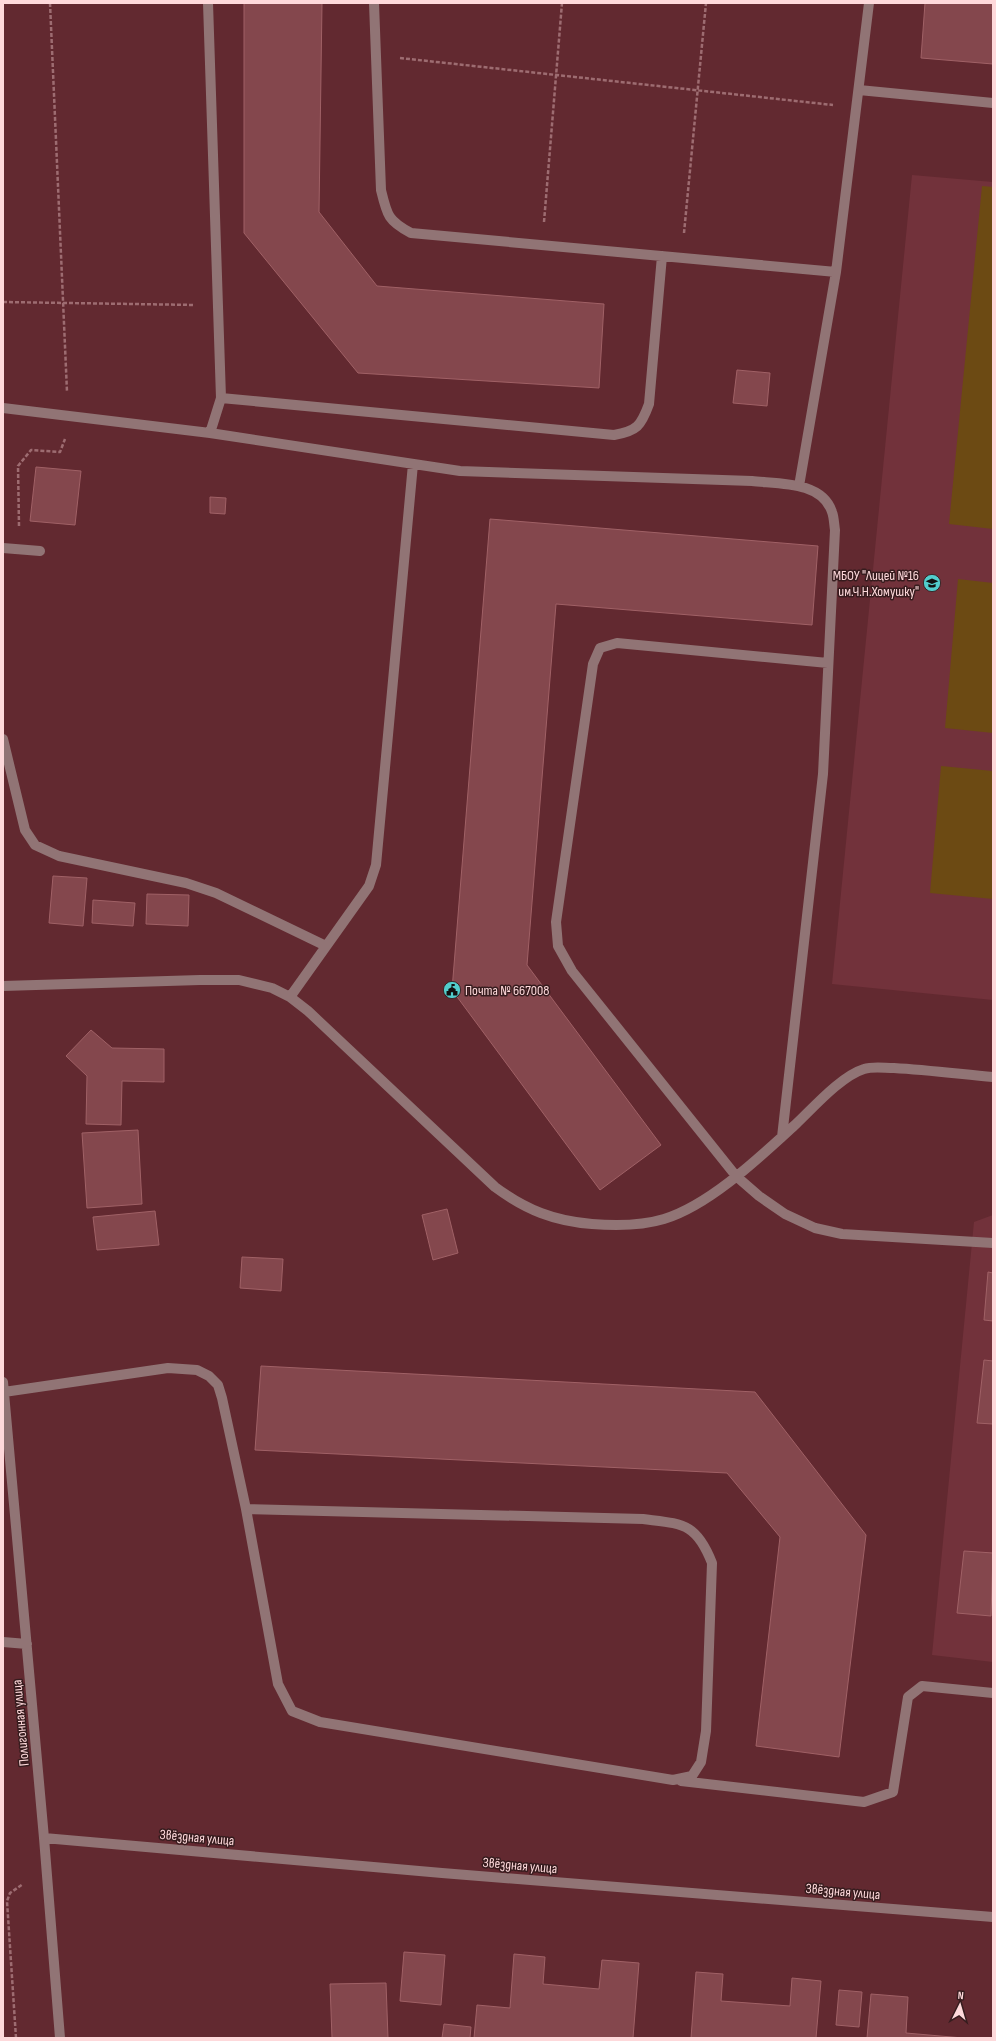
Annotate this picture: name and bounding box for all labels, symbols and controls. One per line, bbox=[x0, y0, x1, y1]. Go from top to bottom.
place label: МБОУ "Лицей №16 им.Ч.Н.Хомушку" bbox=[833, 567, 919, 600]
school or university icon: МБОУ "Лицей №16 им.Ч.Н.Хомушку" bbox=[922, 573, 942, 593]
public building icon: Почта № 667008 bbox=[442, 980, 462, 1000]
place label: Почта № 667008 bbox=[465, 982, 549, 999]
street label: Полигонная улица bbox=[8, 1679, 33, 1767]
street label: Звёздная улица bbox=[159, 1826, 235, 1849]
street label: Звёздная улица bbox=[482, 1854, 558, 1877]
street label: Звёздная улица bbox=[805, 1880, 881, 1903]
north arrow bbox=[940, 1985, 980, 2025]
text: N bbox=[957, 1989, 964, 2002]

